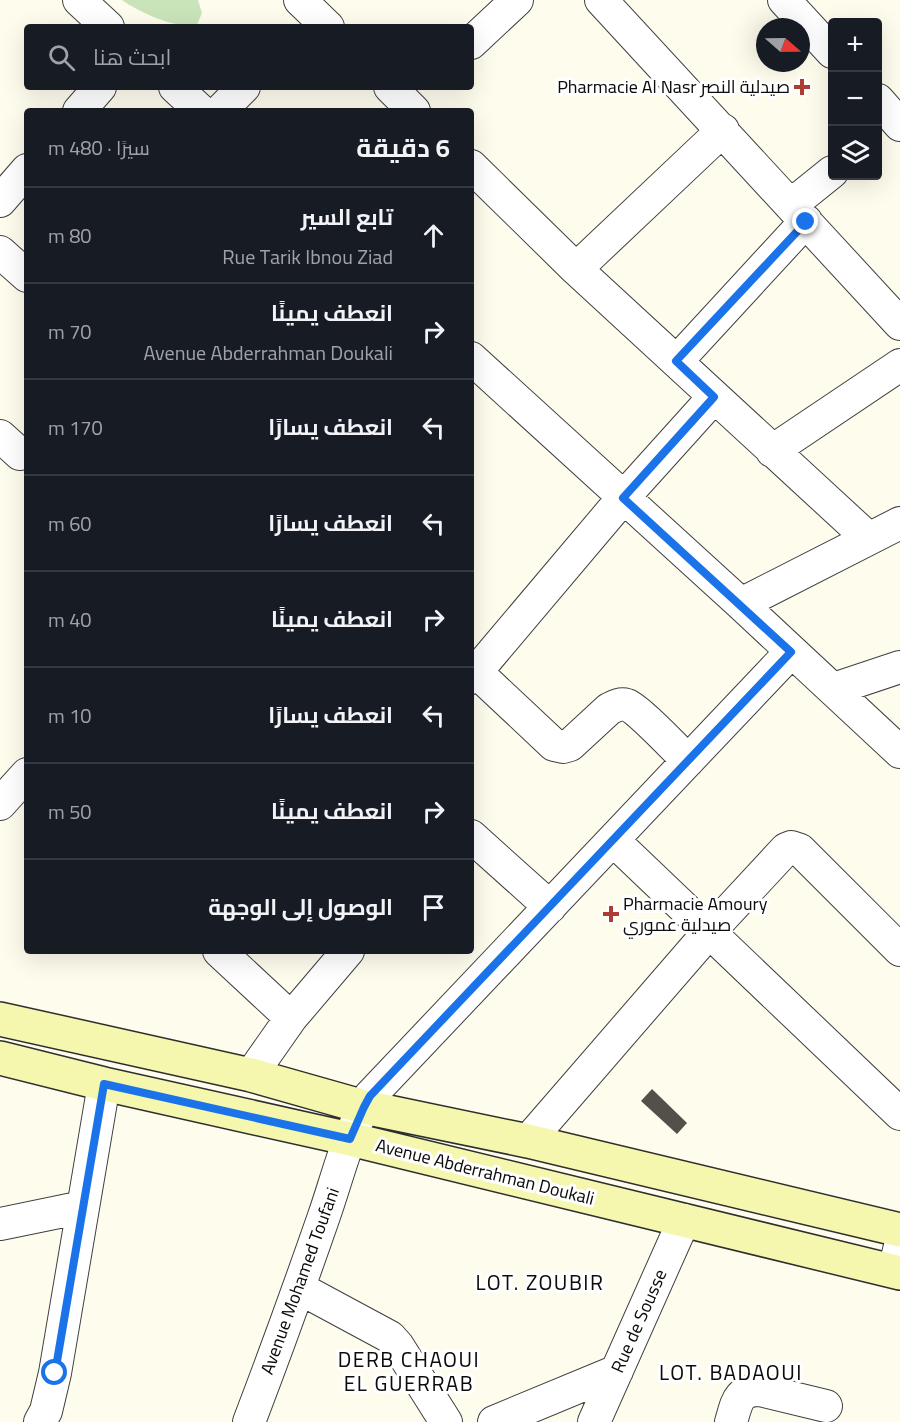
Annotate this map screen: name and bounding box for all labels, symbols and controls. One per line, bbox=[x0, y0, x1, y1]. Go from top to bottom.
north arrow bbox=[756, 18, 810, 72]
map controls bbox=[828, 18, 882, 180]
button: + bbox=[828, 18, 882, 72]
search box bbox=[24, 24, 474, 90]
text: ابحث هنا bbox=[93, 36, 171, 78]
icon: search bbox=[45, 41, 78, 74]
place label: Pharmacie Al Nasr صيدلية النصر bbox=[557, 70, 790, 103]
button: − bbox=[828, 72, 882, 126]
marker: Pharmacie Al Nasr صيدلية النصر bbox=[795, 80, 809, 94]
text: 6 دقيقة bbox=[356, 123, 450, 172]
button: layers bbox=[828, 126, 882, 180]
text: سيرًا · 480 m bbox=[48, 129, 150, 166]
text: تابع السير bbox=[301, 196, 393, 238]
route end bbox=[792, 208, 818, 234]
text: 80 m bbox=[48, 217, 92, 254]
icon: ahead bbox=[417, 219, 450, 252]
text: Rue Tarik Ibnou Ziad bbox=[222, 238, 393, 275]
text: انعطف يمينًا bbox=[271, 292, 393, 334]
text: 70 m bbox=[48, 313, 92, 350]
icon: right bbox=[417, 315, 450, 348]
text: Avenue Abderrahman Doukali bbox=[144, 334, 393, 371]
text: انعطف يسارًا bbox=[268, 406, 393, 448]
text: 170 m bbox=[48, 409, 103, 446]
icon: left bbox=[417, 411, 450, 444]
text: انعطف يسارًا bbox=[268, 502, 393, 544]
text: 60 m bbox=[48, 505, 92, 542]
icon: left bbox=[417, 507, 450, 540]
text: انعطف يمينًا bbox=[271, 598, 393, 640]
text: 40 m bbox=[48, 601, 92, 638]
icon: right bbox=[417, 603, 450, 636]
text: انعطف يسارًا bbox=[268, 694, 393, 736]
text: 10 m bbox=[48, 697, 92, 734]
icon: left bbox=[417, 699, 450, 732]
text: انعطف يمينًا bbox=[271, 790, 393, 832]
text: 50 m bbox=[48, 793, 92, 830]
icon: right bbox=[417, 795, 450, 828]
text: الوصول إلى الوجهة bbox=[208, 886, 393, 928]
place label: Pharmacie Amoury صيدلية عموري bbox=[623, 887, 768, 941]
icon: arrive bbox=[417, 891, 450, 924]
marker: Pharmacie Amoury صيدلية عموري bbox=[604, 907, 618, 921]
street label: Avenue Abderrahman Doukali bbox=[372, 1128, 598, 1215]
street label: Avenue Mohamed Toufani bbox=[250, 1182, 349, 1379]
district label: LOT. ZOUBIR bbox=[476, 1263, 604, 1302]
street label: Rue de Sousse bbox=[601, 1263, 676, 1378]
district label: DERB CHAOUI EL GUERRAB bbox=[338, 1340, 480, 1403]
district label: LOT. BADAOUI bbox=[659, 1353, 803, 1392]
route start bbox=[41, 1359, 67, 1385]

